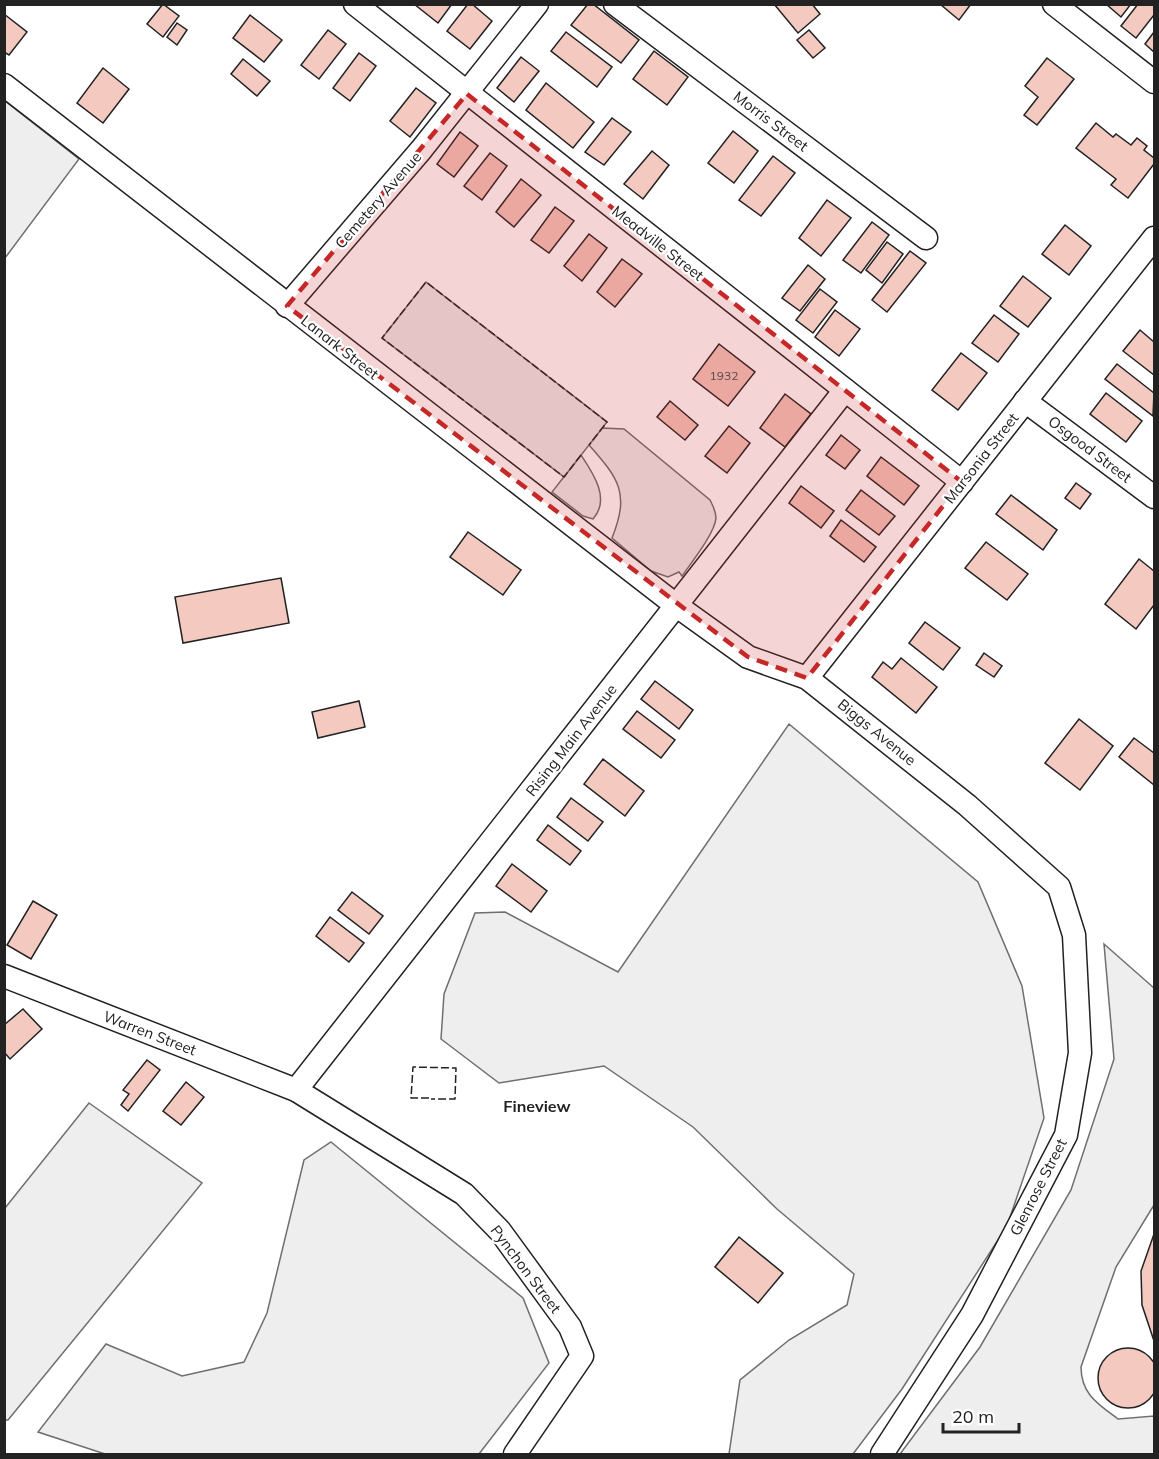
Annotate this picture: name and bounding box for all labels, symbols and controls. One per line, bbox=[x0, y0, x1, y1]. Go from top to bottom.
street label: Morris Street bbox=[730, 87, 812, 155]
street label: Cemetery Avenue bbox=[331, 148, 425, 252]
street label: Meadville Street bbox=[608, 201, 708, 285]
street label: Lanark Street bbox=[297, 311, 383, 383]
house number: 1932 bbox=[710, 368, 738, 383]
street label: Marsonia Street bbox=[940, 409, 1022, 507]
street label: Osgood Street bbox=[1045, 411, 1135, 487]
street label: Rising Main Avenue bbox=[521, 680, 621, 800]
street label: Biggs Avenue bbox=[834, 695, 920, 769]
street label: Warren Street bbox=[101, 1007, 199, 1059]
district label: Fineview bbox=[503, 1096, 571, 1116]
street label: Glenrose Street bbox=[1005, 1135, 1071, 1239]
street label: Pynchon Street bbox=[487, 1221, 565, 1317]
scale bar bbox=[943, 1396, 1020, 1434]
text: 20 m bbox=[952, 1405, 994, 1428]

